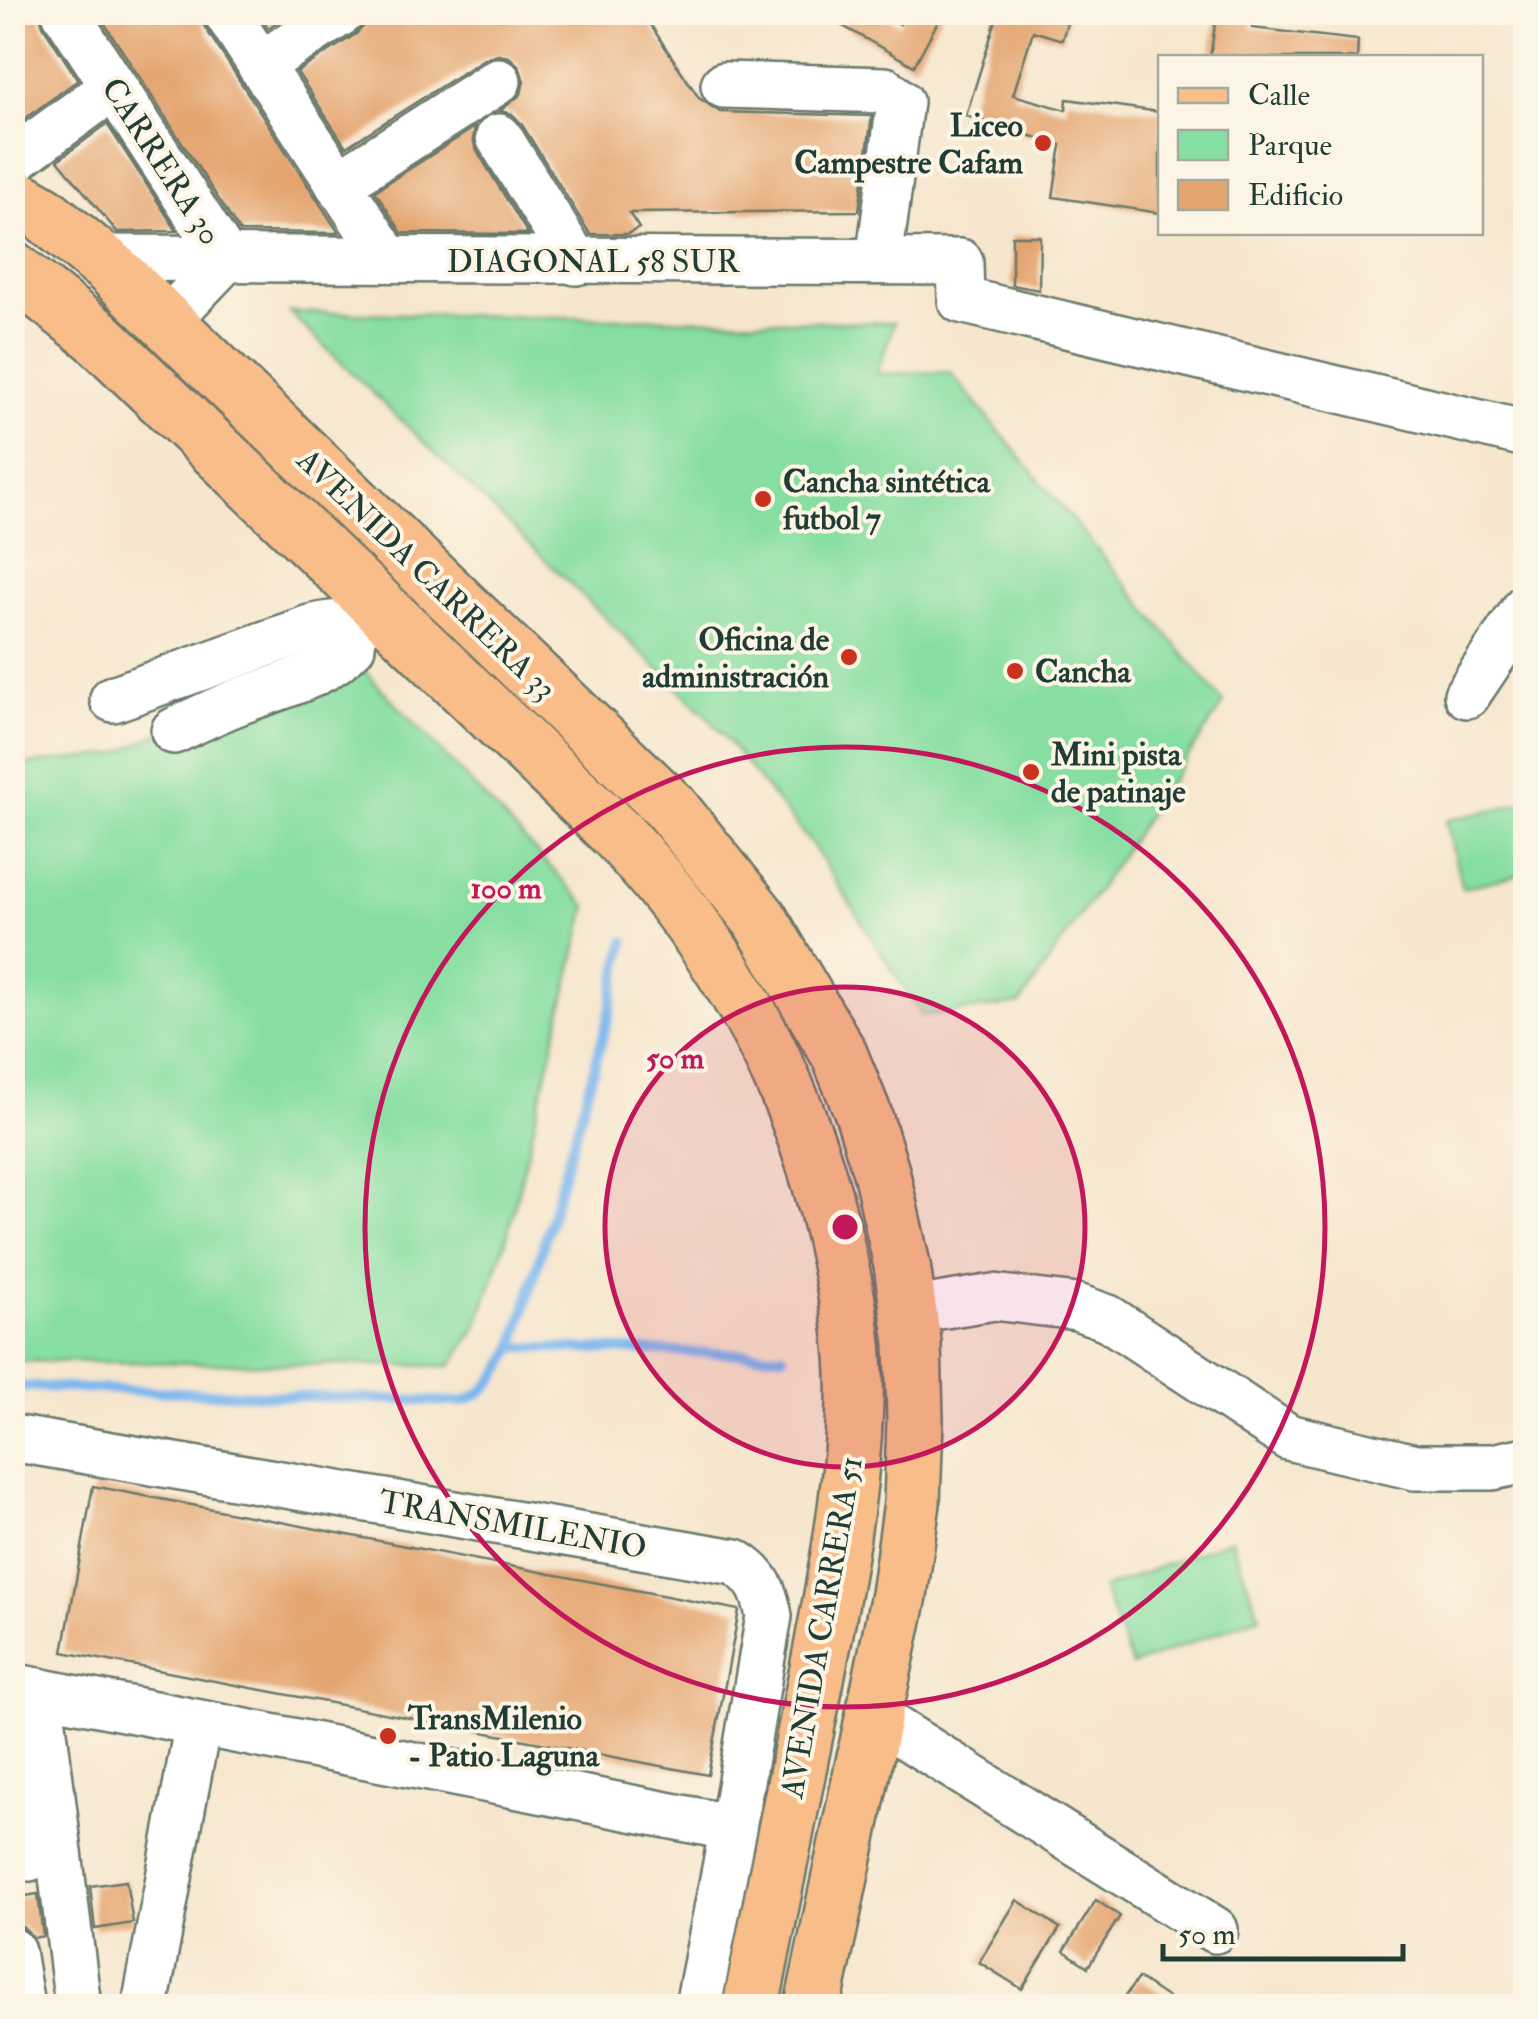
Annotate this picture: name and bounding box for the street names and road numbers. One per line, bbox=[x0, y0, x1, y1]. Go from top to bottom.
street label: CARRERA 30 bbox=[92, 70, 230, 253]
street label: DIAGONAL 58 SUR bbox=[447, 242, 740, 282]
street label: AVENIDA CARRERA 33 bbox=[287, 440, 564, 709]
street label: AVENIDA CARRERA 51 bbox=[772, 1453, 872, 1802]
street label: TRANSMILENIO bbox=[376, 1482, 650, 1568]

